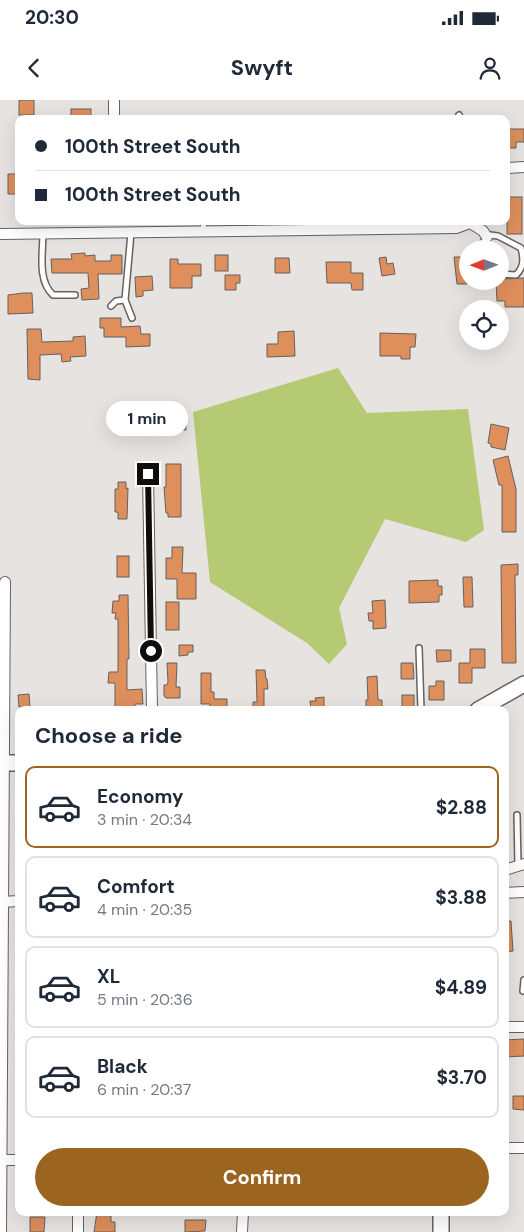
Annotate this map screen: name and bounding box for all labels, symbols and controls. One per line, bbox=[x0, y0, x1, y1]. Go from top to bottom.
text: 20:30 bbox=[25, 5, 79, 30]
text: Swyft bbox=[231, 53, 293, 82]
icon: back bbox=[20, 54, 48, 82]
icon: person bbox=[476, 54, 504, 82]
text: 100th Street South bbox=[65, 134, 241, 159]
text: 100th Street South bbox=[65, 182, 241, 207]
north arrow bbox=[459, 240, 509, 290]
map controls bbox=[459, 240, 509, 350]
button: locate bbox=[459, 300, 509, 350]
callout: 1 min bbox=[107, 402, 189, 436]
text: 1 min bbox=[128, 408, 166, 429]
route end bbox=[137, 463, 159, 485]
route start bbox=[140, 640, 162, 662]
text: Choose a ride bbox=[35, 721, 183, 750]
text: Economy bbox=[97, 784, 184, 809]
icon: car bbox=[37, 785, 82, 830]
text: $2.88 bbox=[436, 795, 487, 820]
text: 3 min · 20:34 bbox=[97, 809, 192, 830]
text: Comfort bbox=[97, 874, 175, 899]
icon: car bbox=[37, 875, 82, 920]
text: $3.88 bbox=[435, 885, 487, 910]
text: 4 min · 20:35 bbox=[97, 899, 192, 920]
text: XL bbox=[97, 964, 120, 989]
icon: car bbox=[37, 965, 82, 1010]
text: $4.89 bbox=[435, 975, 487, 1000]
text: 5 min · 20:36 bbox=[97, 989, 193, 1010]
text: Black bbox=[97, 1054, 148, 1079]
icon: car bbox=[37, 1055, 82, 1100]
text: $3.70 bbox=[436, 1065, 487, 1090]
text: 6 min · 20:37 bbox=[97, 1079, 191, 1100]
button: Confirm bbox=[35, 1148, 489, 1206]

